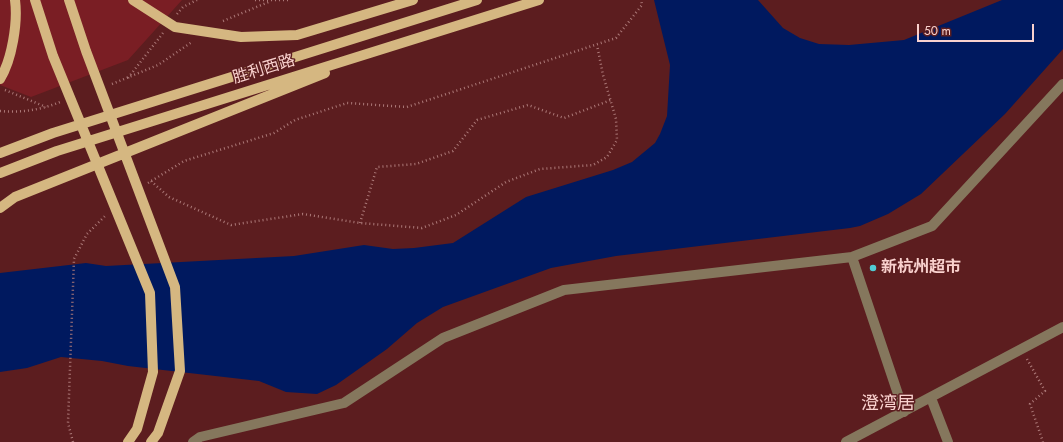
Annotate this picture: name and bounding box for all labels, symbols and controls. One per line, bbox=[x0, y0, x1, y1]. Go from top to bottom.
scale bar bbox=[919, 16, 1036, 42]
text: 50 m bbox=[924, 22, 951, 40]
street label: 胜利西路 bbox=[231, 51, 297, 89]
place label: 新杭州超市 bbox=[881, 258, 961, 278]
marker: 新杭州超市 bbox=[868, 263, 878, 273]
district label: 澄湾居 bbox=[861, 394, 915, 416]

